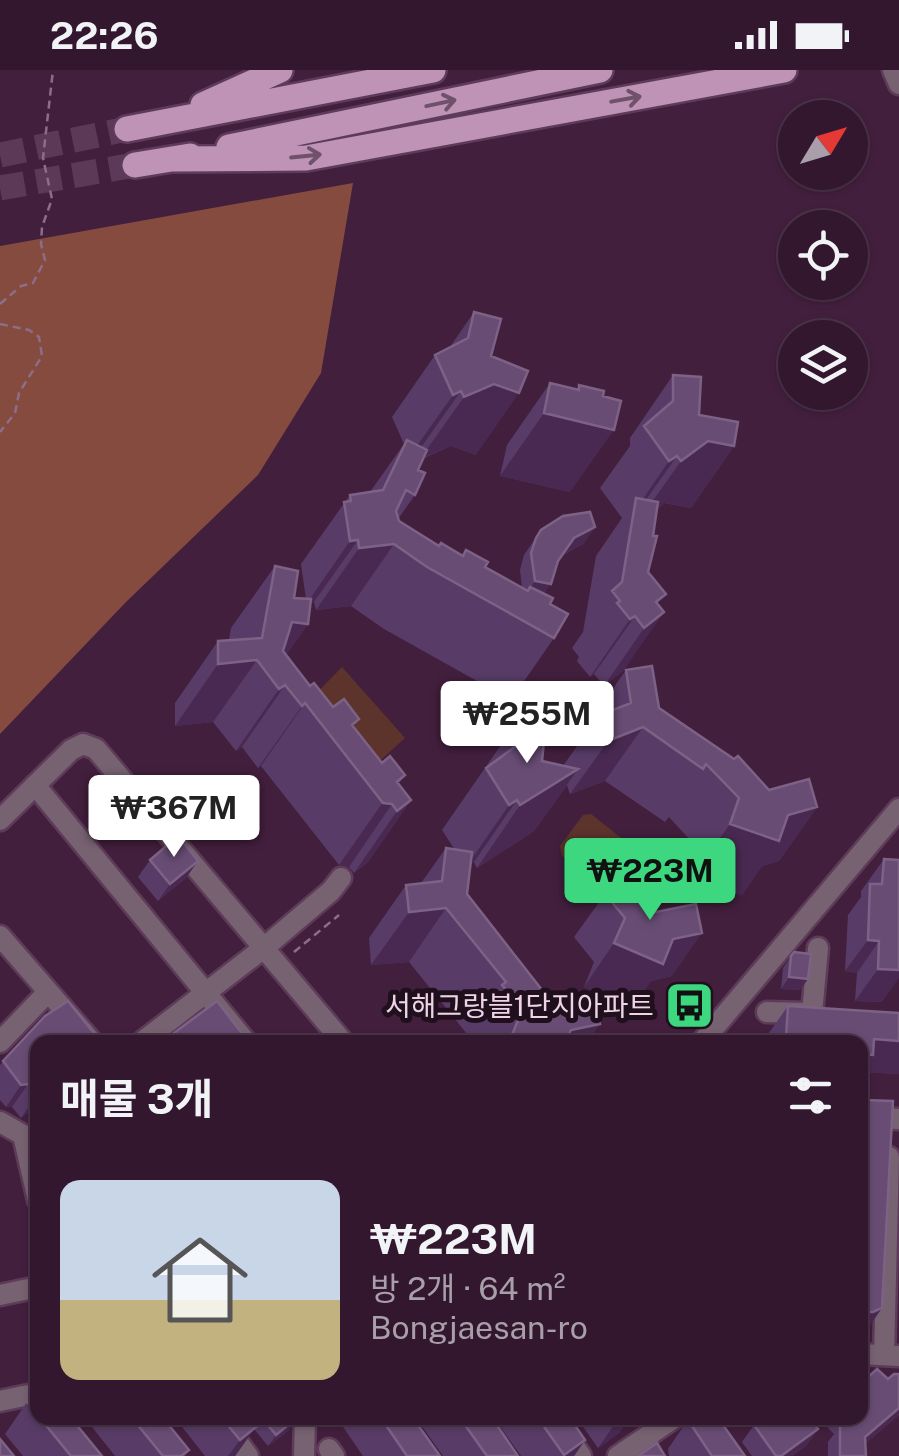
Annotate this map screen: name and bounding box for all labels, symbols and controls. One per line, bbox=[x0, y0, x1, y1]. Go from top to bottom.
text: 22:26 bbox=[50, 13, 159, 58]
one-way arrow bbox=[609, 89, 642, 108]
one-way arrow bbox=[424, 93, 456, 112]
north arrow bbox=[778, 100, 868, 190]
map controls bbox=[778, 100, 868, 410]
one-way arrow bbox=[290, 147, 322, 166]
button: locate bbox=[778, 210, 868, 300]
button: layers bbox=[778, 320, 868, 410]
pin: ₩255M bbox=[457, 681, 597, 766]
text: ₩255M bbox=[463, 695, 591, 732]
pin: ₩367M bbox=[104, 775, 244, 860]
text: ₩367M bbox=[111, 789, 237, 826]
pin: ₩223M bbox=[580, 838, 720, 923]
text: ₩223M bbox=[586, 852, 714, 889]
bus stop icon: 서해그랑블1단지아파트 bbox=[663, 980, 715, 1032]
place label: 서해그랑블1단지아파트 bbox=[385, 989, 654, 1022]
icon: filters bbox=[783, 1068, 838, 1123]
text: 매물 3개 bbox=[60, 1074, 213, 1123]
text: ₩223M bbox=[370, 1214, 537, 1263]
icon: home bbox=[140, 1220, 260, 1340]
text: 방 2개 · 64 m² bbox=[370, 1270, 566, 1307]
text: Bongjaesan-ro bbox=[370, 1309, 588, 1346]

